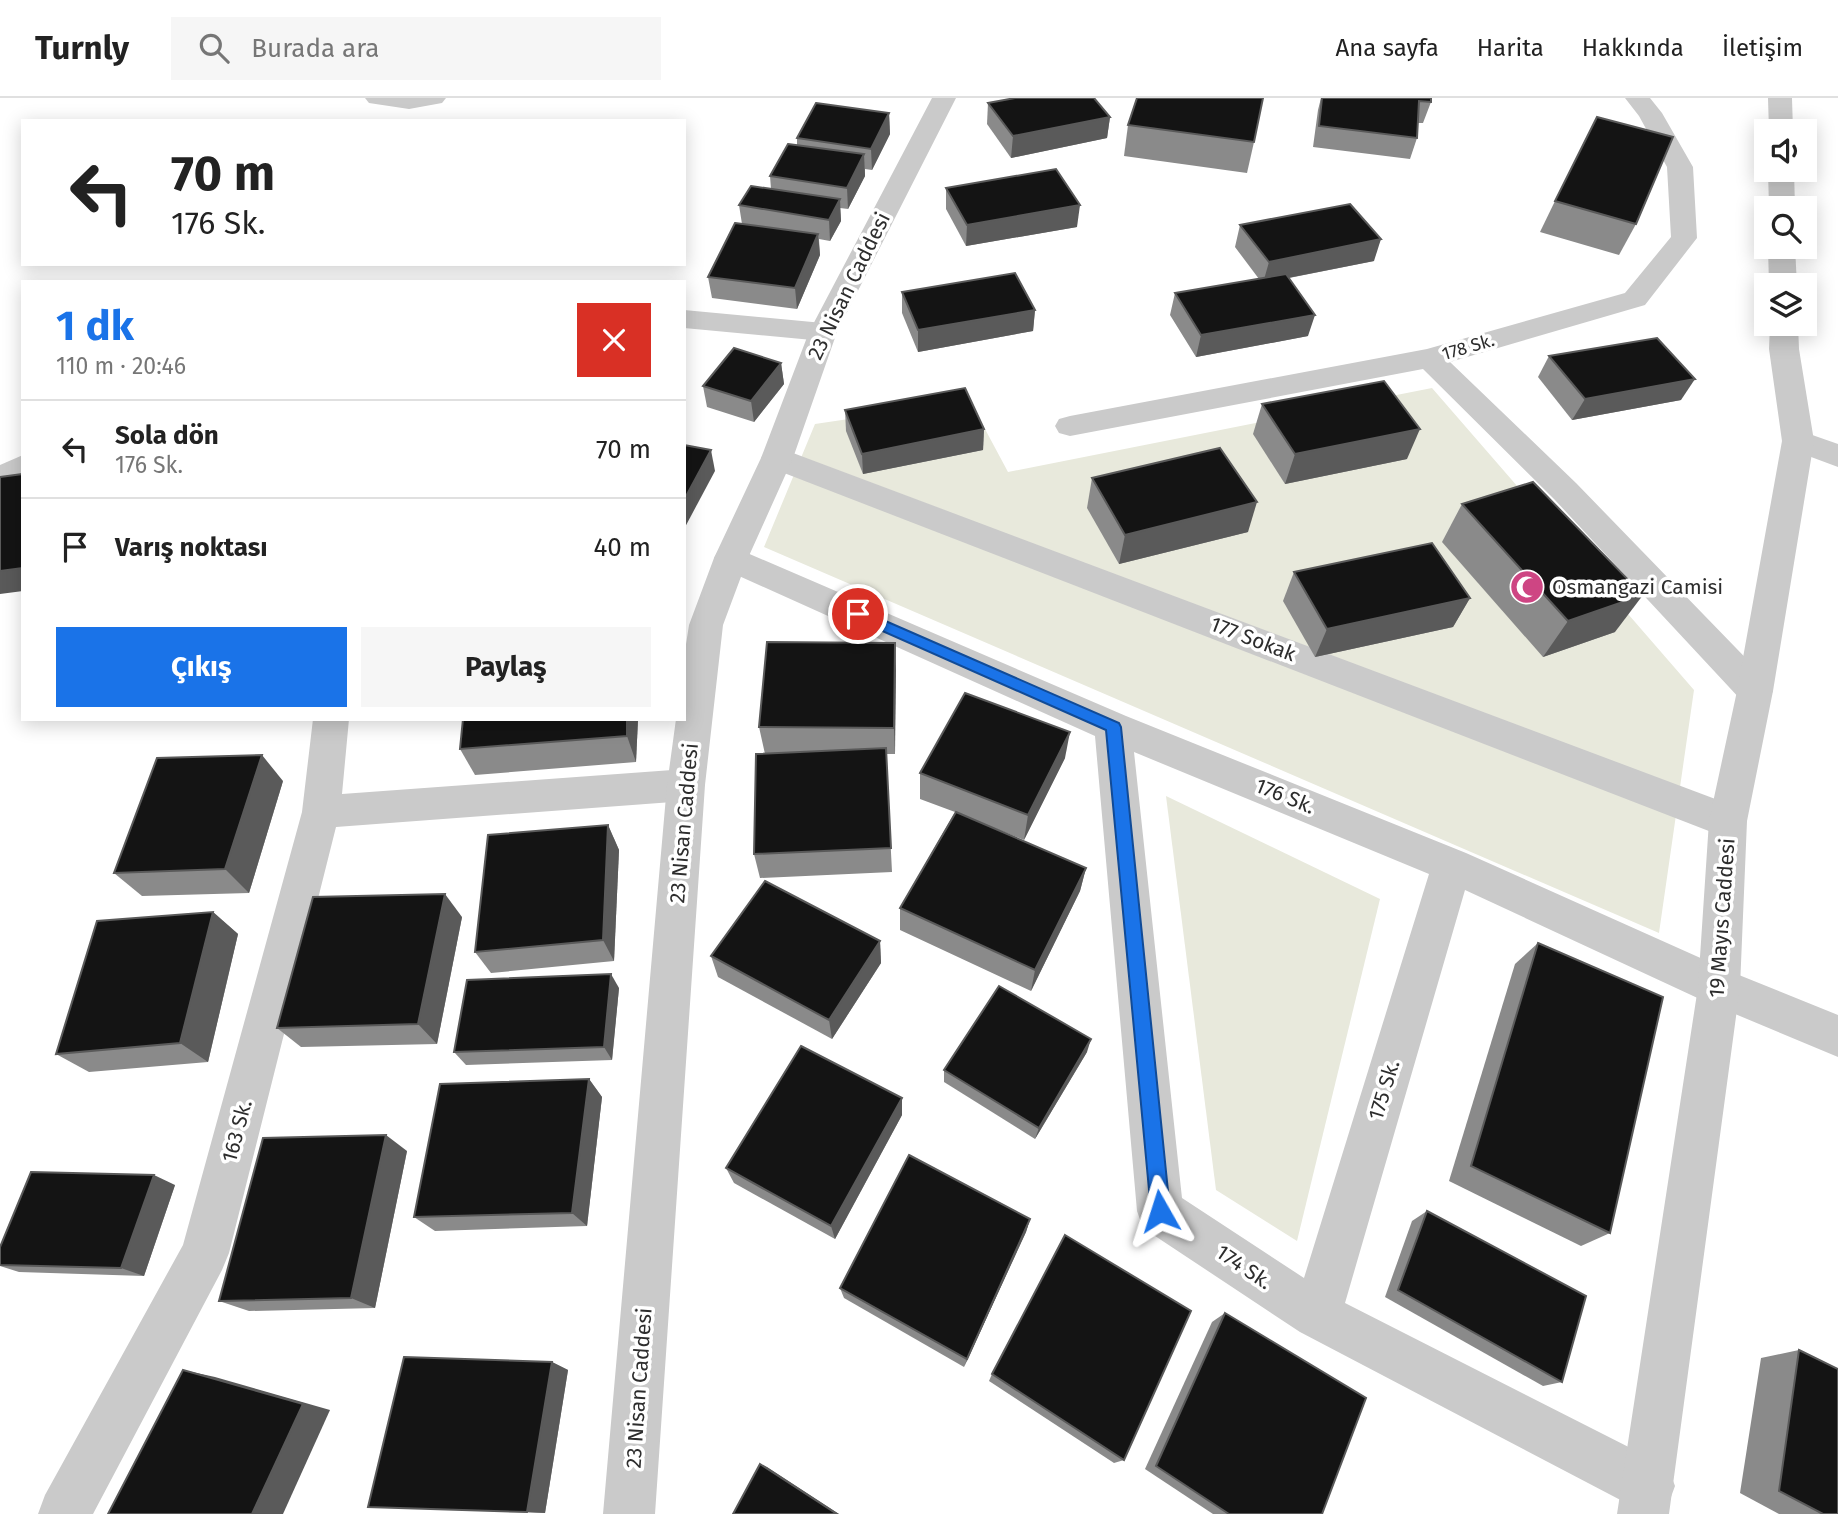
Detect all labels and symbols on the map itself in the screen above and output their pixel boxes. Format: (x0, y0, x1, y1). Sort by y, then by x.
street label: 23 Nisan Caddesi (802, 208, 896, 364)
street label: 178 Sk. (1439, 329, 1497, 365)
mosque icon: Osmangazi Camisi (1508, 568, 1546, 606)
place label: Osmangazi Camisi (1552, 574, 1723, 600)
pin (828, 584, 888, 644)
street label: 177 Sokak (1206, 611, 1300, 667)
street label: 23 Nisan Caddesi (664, 742, 704, 904)
street label: 176 Sk. (1251, 772, 1319, 820)
street label: 19 Mayıs Caddesi (1703, 837, 1741, 999)
street label: 175 Sk. (1363, 1057, 1405, 1123)
street label: 163 Sk. (216, 1097, 258, 1165)
position arrow (1123, 1174, 1197, 1248)
street label: 174 Sk. (1211, 1239, 1277, 1295)
street label: 23 Nisan Caddesi (620, 1307, 658, 1469)

